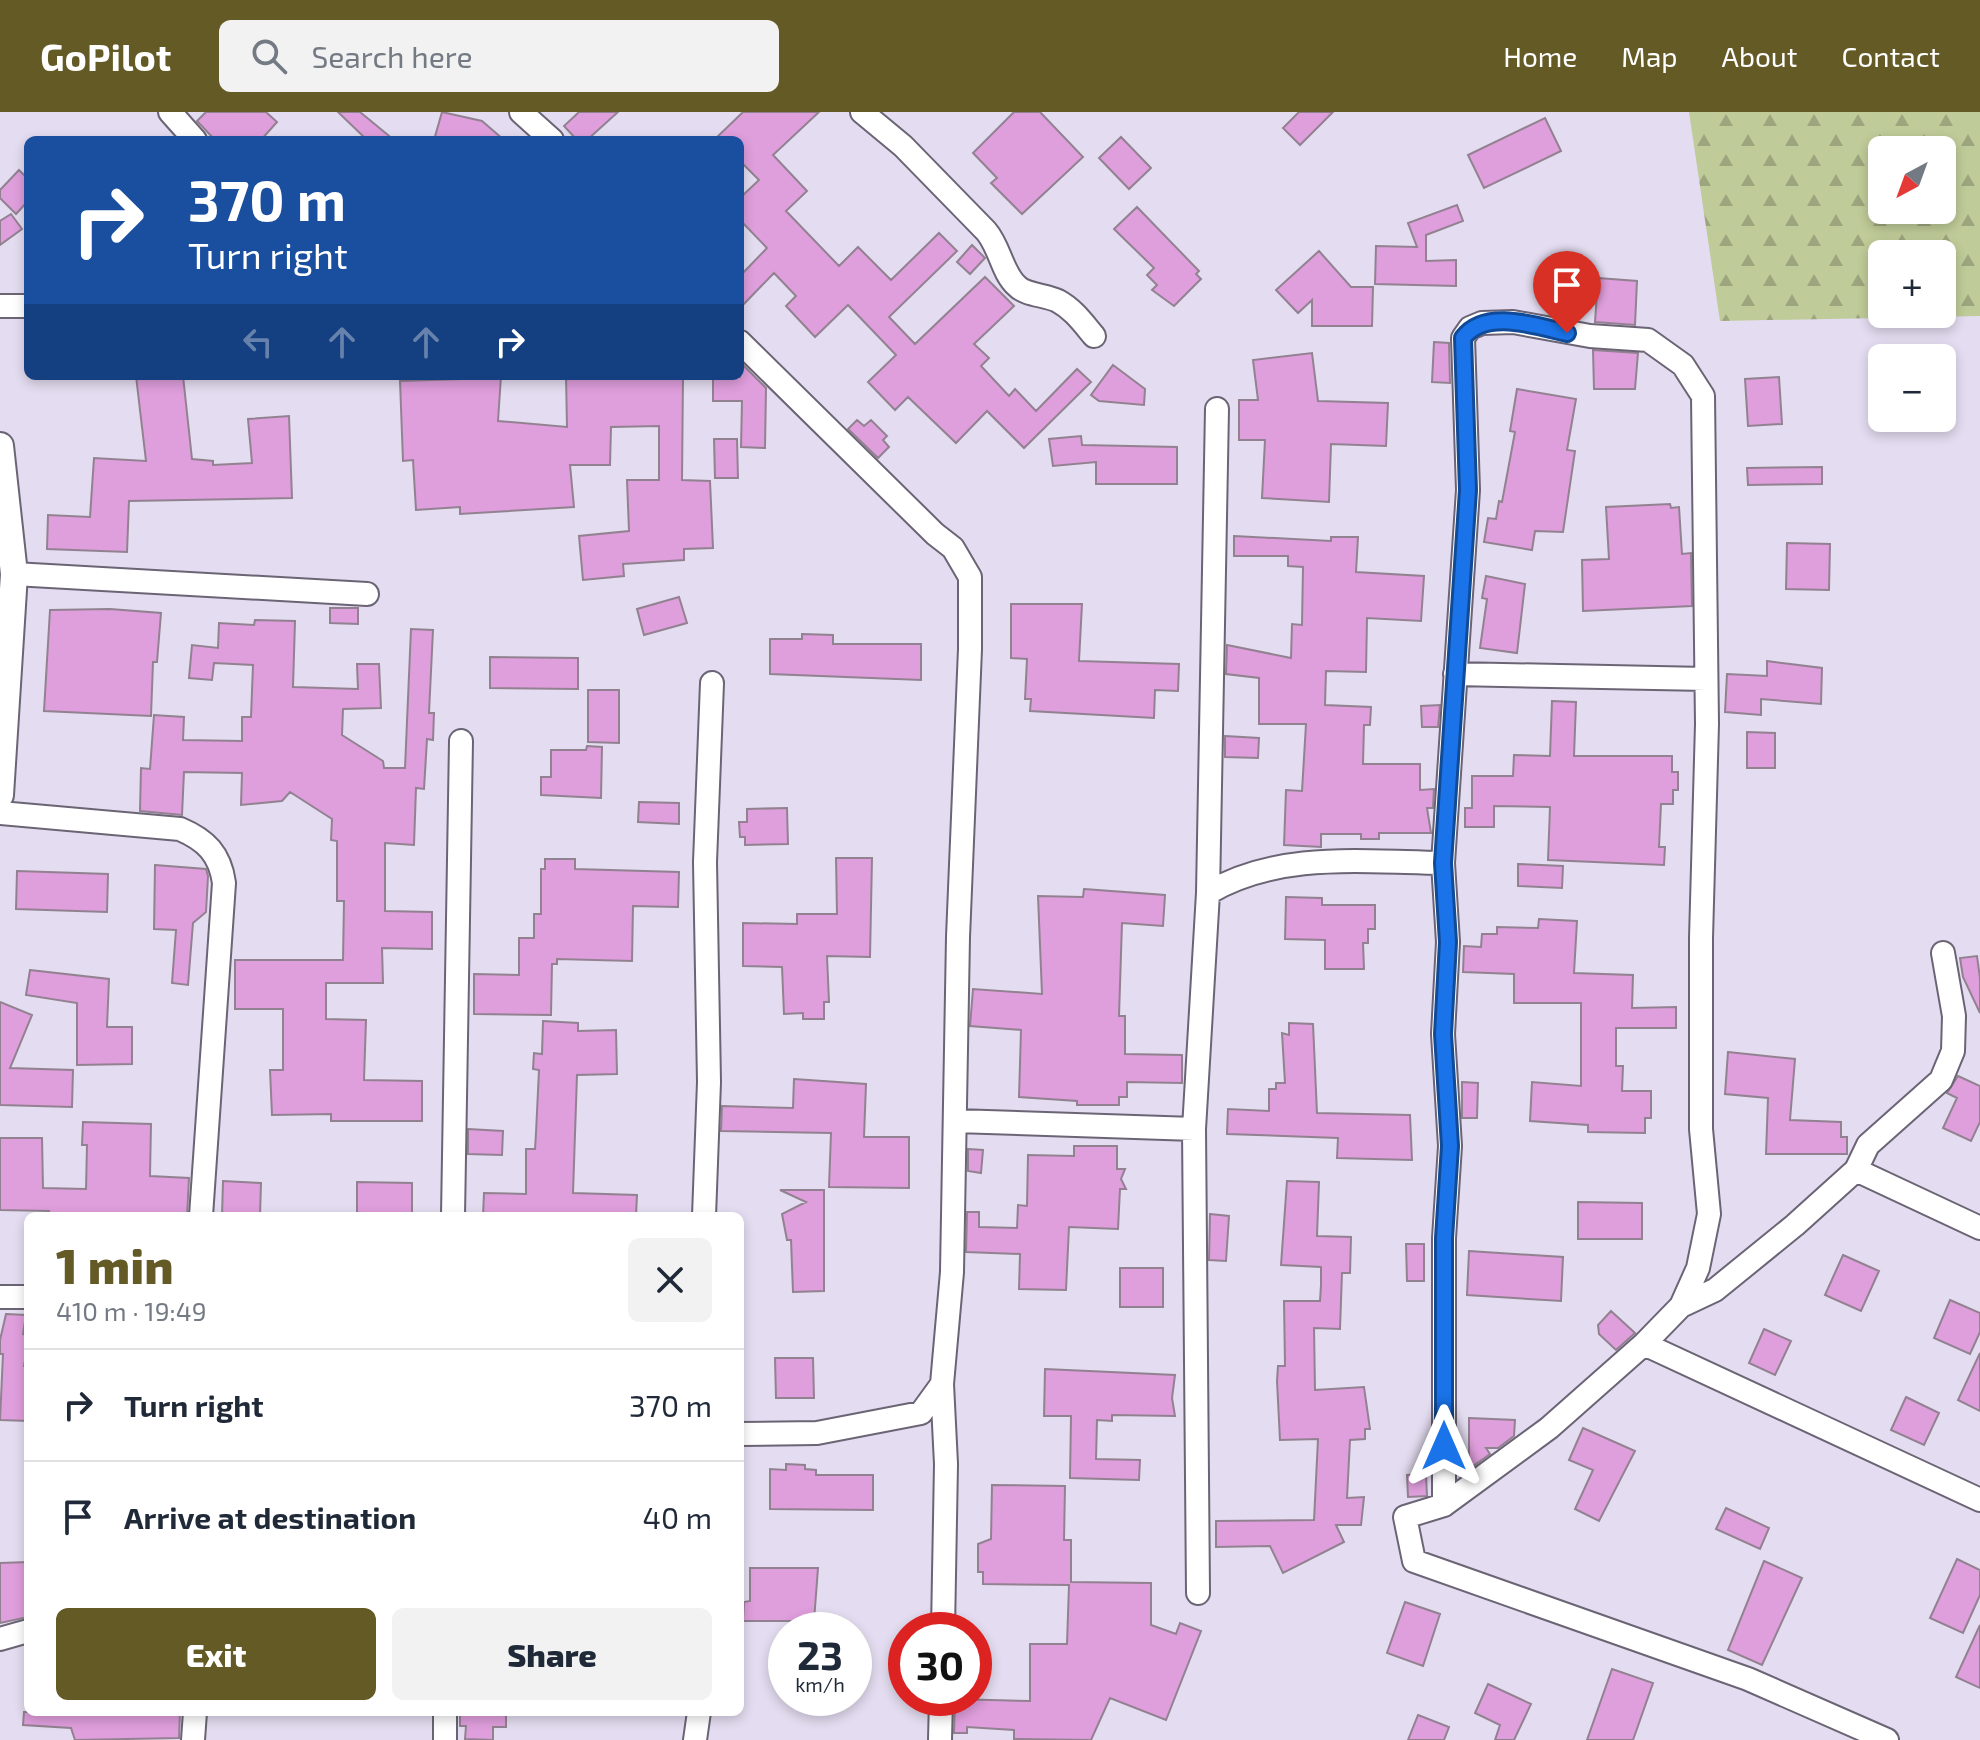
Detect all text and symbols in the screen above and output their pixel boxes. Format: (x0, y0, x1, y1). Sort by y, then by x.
search box (219, 20, 779, 92)
text: GoPilot (40, 33, 171, 79)
icon: search (247, 34, 291, 78)
text: Search here (311, 38, 473, 74)
text: Home (1503, 39, 1577, 73)
text: Map (1621, 39, 1678, 73)
text: About (1722, 39, 1797, 73)
text: Contact (1841, 39, 1940, 73)
north arrow (1868, 136, 1956, 224)
map controls (1868, 136, 1956, 432)
text: 370 m (188, 165, 346, 232)
icon: right (56, 168, 160, 272)
text: Turn right (188, 233, 348, 276)
button: + (1868, 240, 1956, 328)
pin (1533, 251, 1601, 333)
icon: arrive (1545, 263, 1589, 307)
icon: left (236, 320, 280, 364)
icon: ahead (320, 320, 364, 364)
icon: ahead (404, 320, 448, 364)
icon: right (488, 320, 532, 364)
button: − (1868, 344, 1956, 432)
text: 1 min (56, 1236, 174, 1294)
button: close (628, 1238, 712, 1322)
text: 410 m · 19:49 (56, 1295, 207, 1326)
icon: right (56, 1383, 100, 1427)
text: Turn right (124, 1387, 264, 1423)
text: 370 m (629, 1387, 712, 1423)
position arrow (1402, 1404, 1486, 1488)
icon: arrive (56, 1495, 100, 1539)
text: Arrive at destination (124, 1499, 416, 1535)
text: 40 m (642, 1499, 712, 1535)
button: Exit (56, 1608, 376, 1700)
button: Share (392, 1608, 712, 1700)
speed limit sign: 30 (888, 1612, 992, 1716)
text: 23 (797, 1630, 843, 1678)
text: km/h (795, 1672, 845, 1696)

